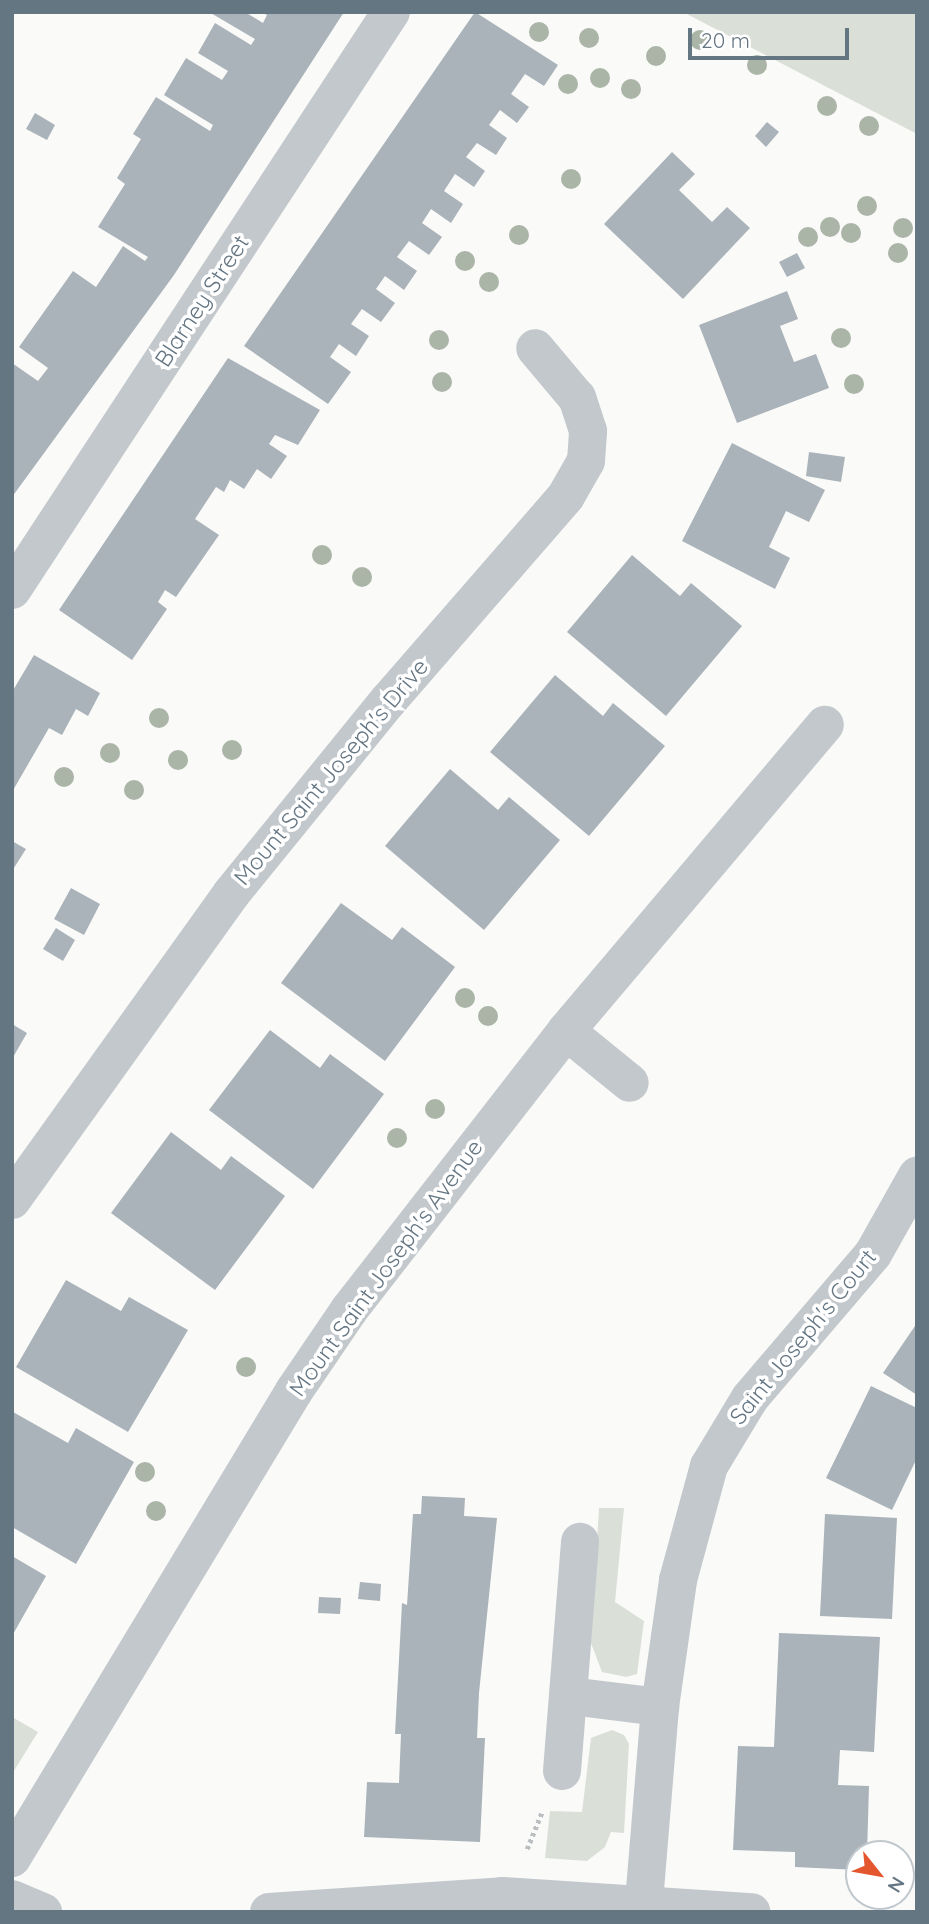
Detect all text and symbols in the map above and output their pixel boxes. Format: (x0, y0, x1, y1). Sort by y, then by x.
scale bar (691, 14, 852, 58)
text: 20 m (701, 27, 750, 53)
street label: Blarney Street (149, 230, 255, 372)
street label: Mount Saint Joseph's Drive (228, 653, 434, 891)
street label: Mount Saint Joseph's Avenue (284, 1134, 488, 1402)
street label: Saint Joseph's Court (724, 1244, 882, 1430)
north arrow (845, 1840, 915, 1910)
text: N (882, 1873, 910, 1897)

